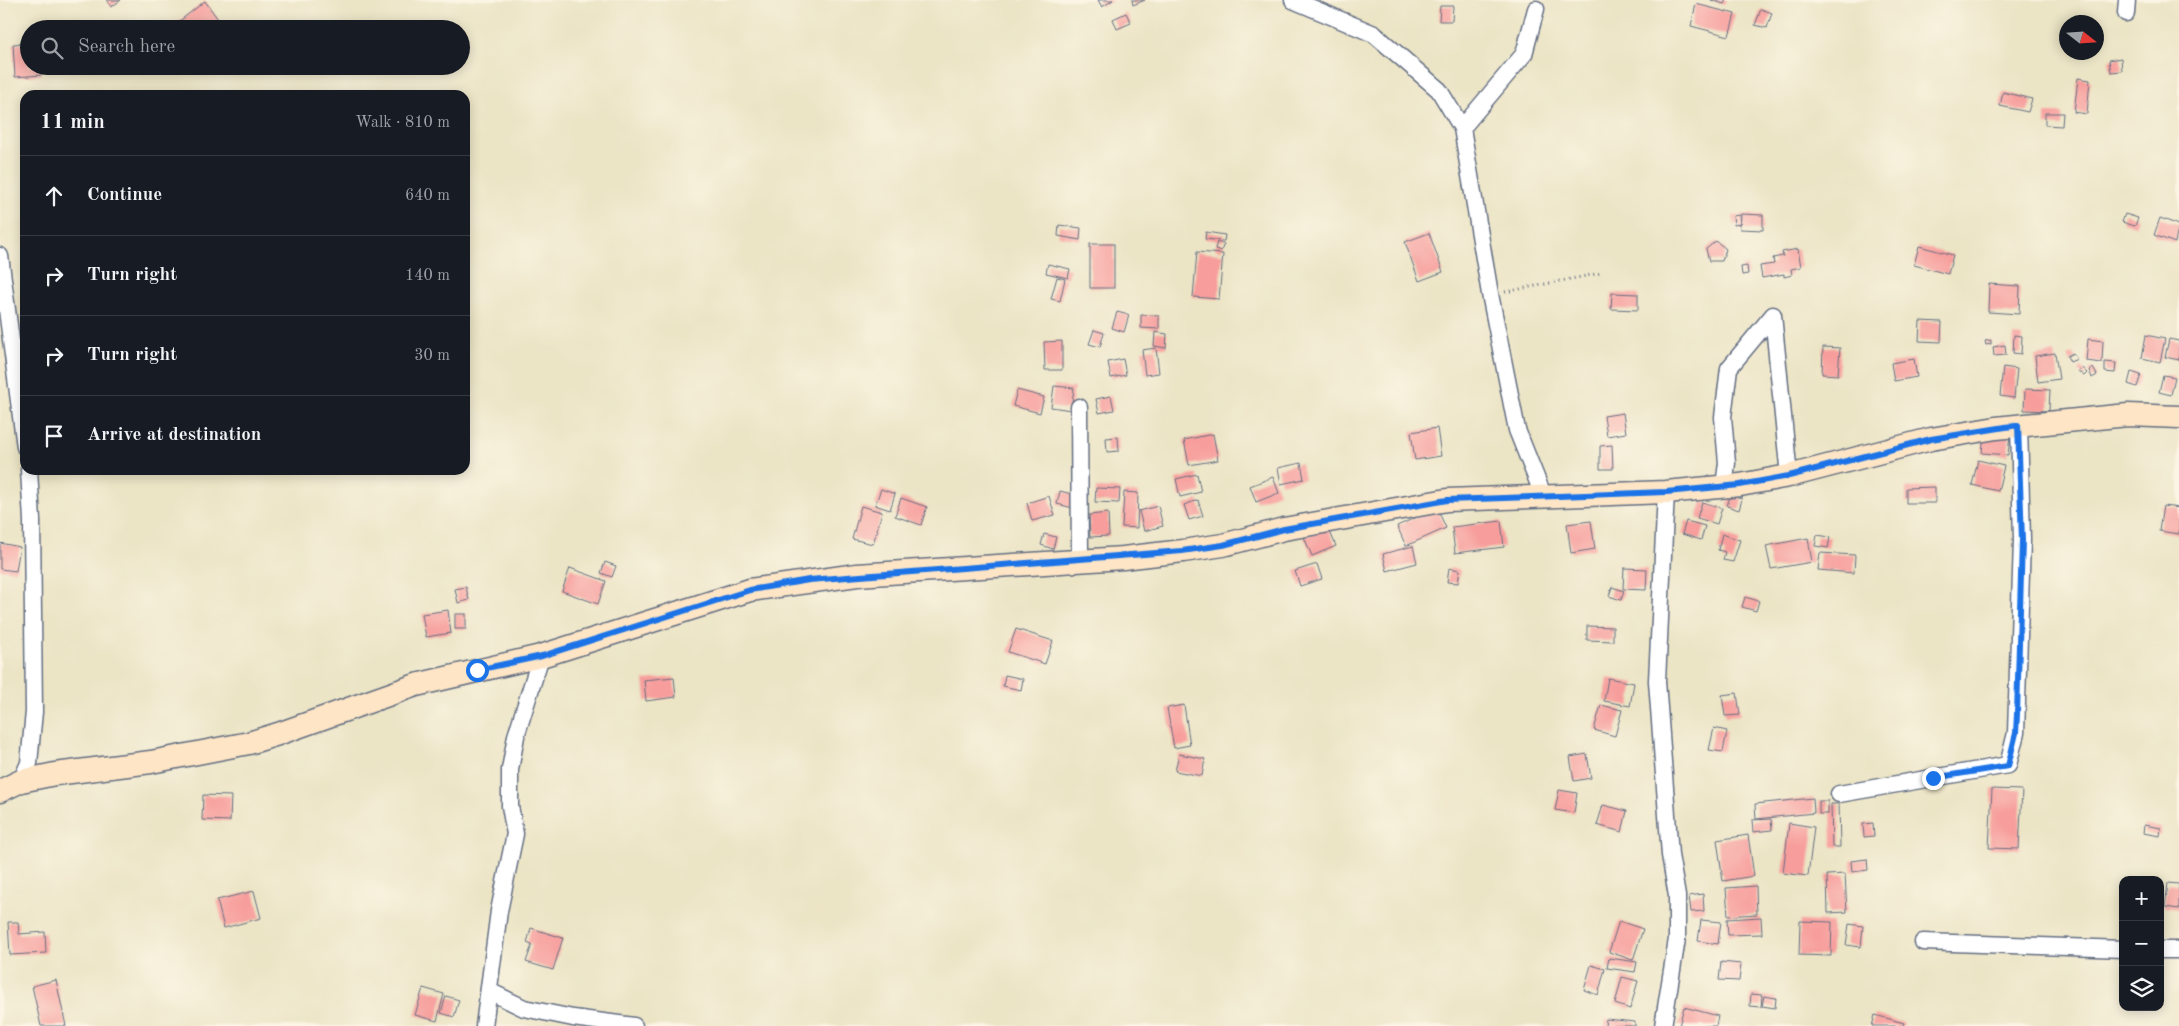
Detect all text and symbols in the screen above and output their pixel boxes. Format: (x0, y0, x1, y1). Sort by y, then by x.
north arrow (2059, 15, 2104, 60)
search box (20, 20, 470, 75)
icon: search (38, 34, 66, 62)
text: Search here (78, 38, 175, 57)
text: 11 min (40, 112, 105, 133)
text: Walk · 810 m (355, 115, 450, 131)
icon: ahead (40, 182, 68, 210)
text: Continue (87, 186, 162, 205)
text: 640 m (405, 188, 450, 204)
icon: right (40, 262, 68, 290)
text: Turn right (87, 266, 177, 285)
text: 140 m (405, 268, 450, 284)
icon: right (40, 342, 68, 370)
text: Turn right (87, 346, 177, 365)
text: 30 m (414, 348, 450, 364)
icon: arrive (40, 422, 68, 450)
text: Arrive at destination (87, 426, 261, 445)
route start (466, 659, 489, 682)
route end (1922, 767, 1945, 790)
map controls (2119, 876, 2164, 1011)
button: + (2119, 876, 2164, 921)
button: − (2119, 921, 2164, 966)
button: layers (2119, 966, 2164, 1011)

